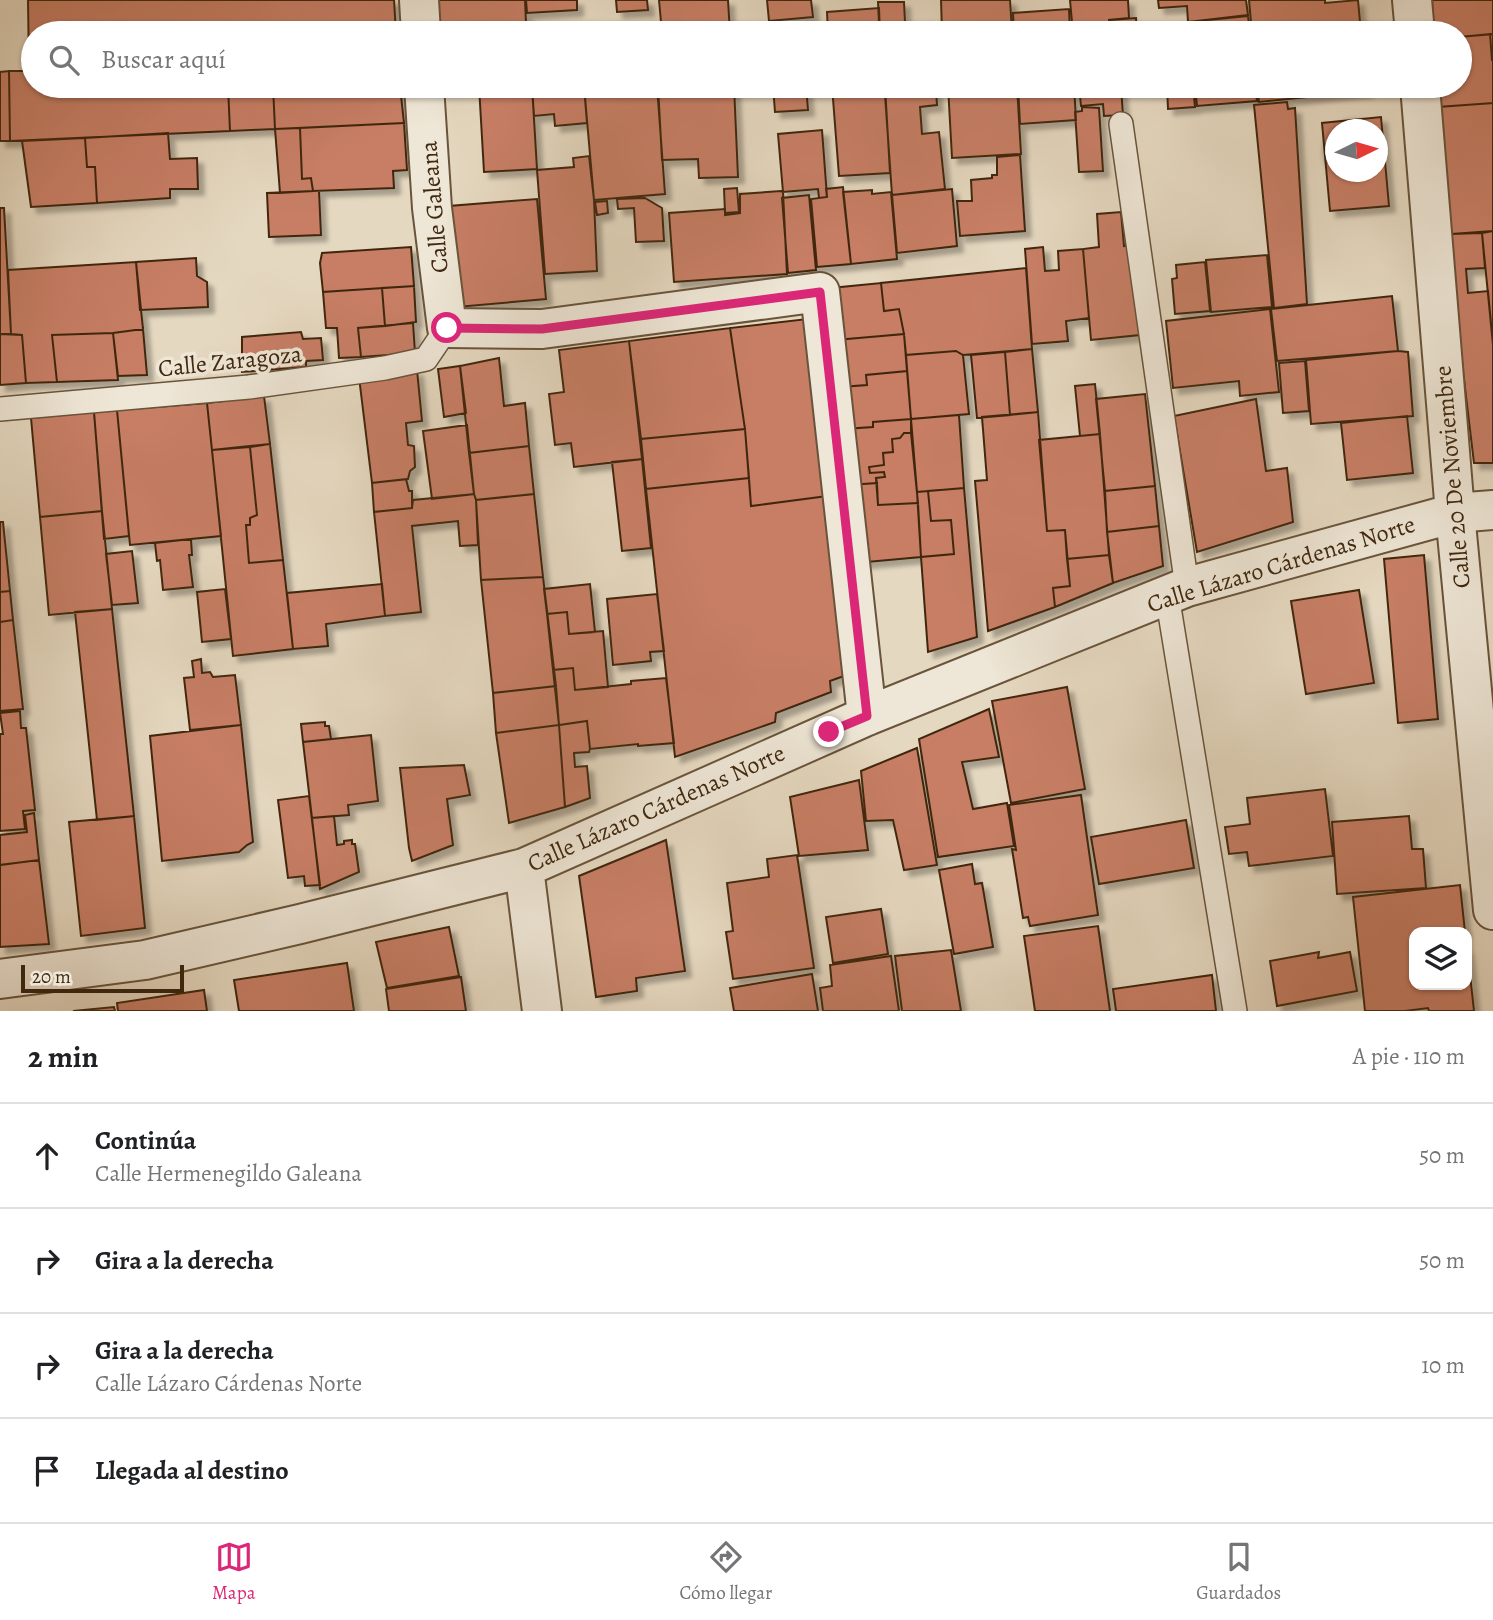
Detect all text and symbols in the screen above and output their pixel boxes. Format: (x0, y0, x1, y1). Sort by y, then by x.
search box (21, 21, 1472, 98)
icon: search (45, 41, 83, 79)
text: Buscar aquí (101, 42, 226, 77)
north arrow (1325, 119, 1388, 182)
street label: Calle Galeana (412, 139, 456, 274)
route start (431, 312, 462, 343)
street label: Calle Zaragoza (156, 337, 304, 384)
street label: Calle 20 De Noviembre (1426, 364, 1478, 590)
street label: Calle Lázaro Cárdenas Norte (1143, 508, 1419, 620)
route end (813, 716, 844, 747)
street label: Calle Lázaro Cárdenas Norte (522, 737, 790, 879)
map controls (1409, 927, 1472, 990)
button: layers (1409, 927, 1472, 990)
scale bar (21, 962, 184, 994)
text: 20 m (32, 964, 71, 990)
text: 2 min (28, 1037, 98, 1077)
text: A pie · 110 m (1353, 1041, 1465, 1072)
text: Continúa (95, 1123, 196, 1158)
icon: ahead (28, 1137, 66, 1175)
text: 50 m (1419, 1140, 1465, 1171)
text: Calle Hermenegildo Galeana (95, 1158, 362, 1189)
icon: right (28, 1242, 66, 1280)
text: Gira a la derecha (95, 1243, 274, 1278)
text: 50 m (1419, 1245, 1465, 1276)
text: Gira a la derecha (95, 1333, 274, 1368)
icon: right (28, 1347, 66, 1385)
text: 10 m (1421, 1350, 1465, 1381)
text: Calle Lázaro Cárdenas Norte (95, 1368, 362, 1399)
icon: arrive (28, 1452, 66, 1490)
text: Llegada al destino (95, 1453, 289, 1488)
tab: Mapa (212, 1538, 256, 1606)
tab: Cómo llegar (679, 1538, 772, 1606)
tab: Guardados (1196, 1538, 1281, 1606)

